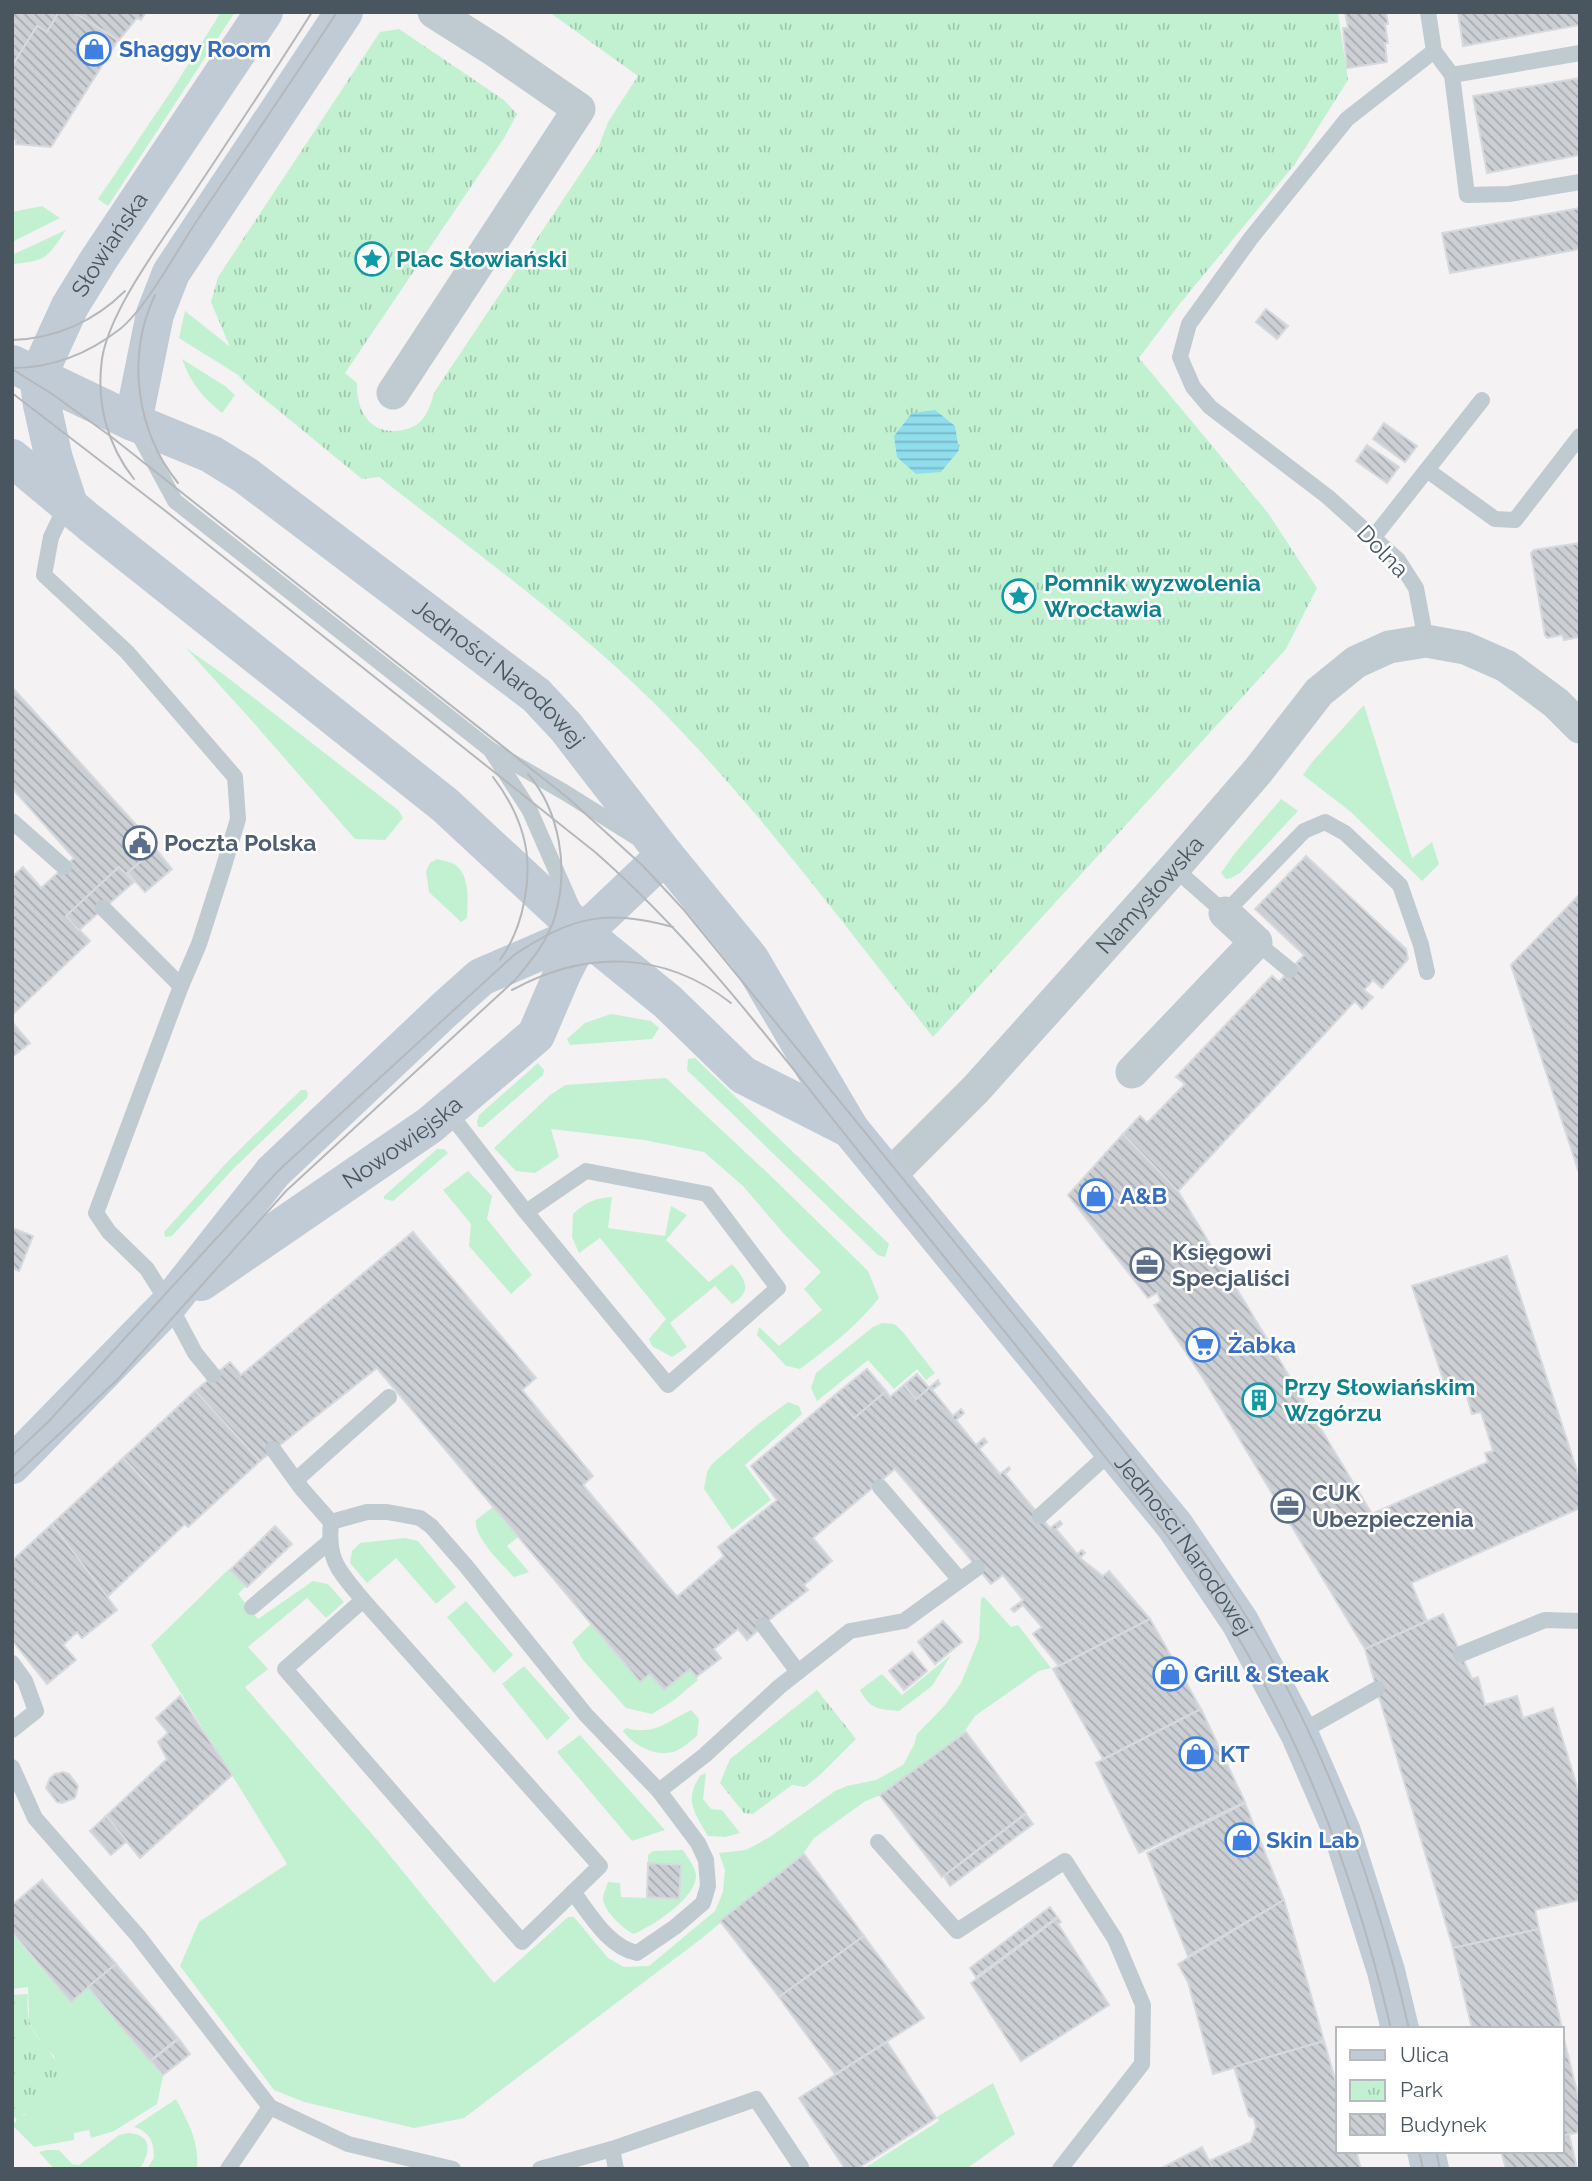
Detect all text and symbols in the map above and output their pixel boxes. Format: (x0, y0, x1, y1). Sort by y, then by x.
shop icon: Shaggy Room (75, 30, 113, 68)
place label: Shaggy Room (119, 35, 271, 62)
street label: Słowiańska (65, 187, 153, 301)
place icon: Plac Słowiański (353, 240, 391, 278)
place label: Plac Słowiański (396, 245, 567, 272)
street label: Dolna (1352, 519, 1415, 582)
place label: Pomnik wyzwolenia Wrocławia (1044, 569, 1261, 622)
place icon: Pomnik wyzwolenia Wrocławia (1000, 577, 1038, 615)
street label: Jedności Narodowej (408, 593, 591, 753)
public building icon: Poczta Polska (121, 824, 159, 862)
place label: Poczta Polska (164, 829, 316, 856)
street label: Namysłowska (1090, 830, 1209, 959)
street label: Nowowiejska (337, 1090, 467, 1194)
shop icon: A&B (1077, 1177, 1115, 1215)
place label: A&B (1120, 1182, 1167, 1209)
place label: Księgowi Specjaliści (1172, 1238, 1290, 1291)
office icon: Księgowi Specjaliści (1128, 1246, 1166, 1284)
supermarket icon: Żabka (1184, 1326, 1222, 1364)
place label: Żabka (1228, 1331, 1296, 1358)
place label: Przy Słowiańskim Wzgórzu (1284, 1373, 1475, 1426)
building icon: Przy Słowiańskim Wzgórzu (1240, 1381, 1278, 1419)
street label: Jedności Narodowej (1109, 1449, 1258, 1639)
place label: CUK Ubezpieczenia (1312, 1479, 1474, 1532)
office icon: CUK Ubezpieczenia (1269, 1487, 1307, 1525)
shop icon: Grill & Steak (1151, 1655, 1189, 1693)
place label: Grill & Steak (1194, 1660, 1329, 1687)
shop icon: KT (1177, 1735, 1215, 1773)
place label: KT (1220, 1740, 1250, 1767)
shop icon: Skin Lab (1223, 1821, 1261, 1859)
place label: Skin Lab (1266, 1826, 1359, 1853)
legend (1336, 2027, 1564, 2153)
text: Ulica (1400, 2042, 1449, 2067)
text: Park (1400, 2077, 1443, 2102)
text: Budynek (1400, 2112, 1487, 2137)

